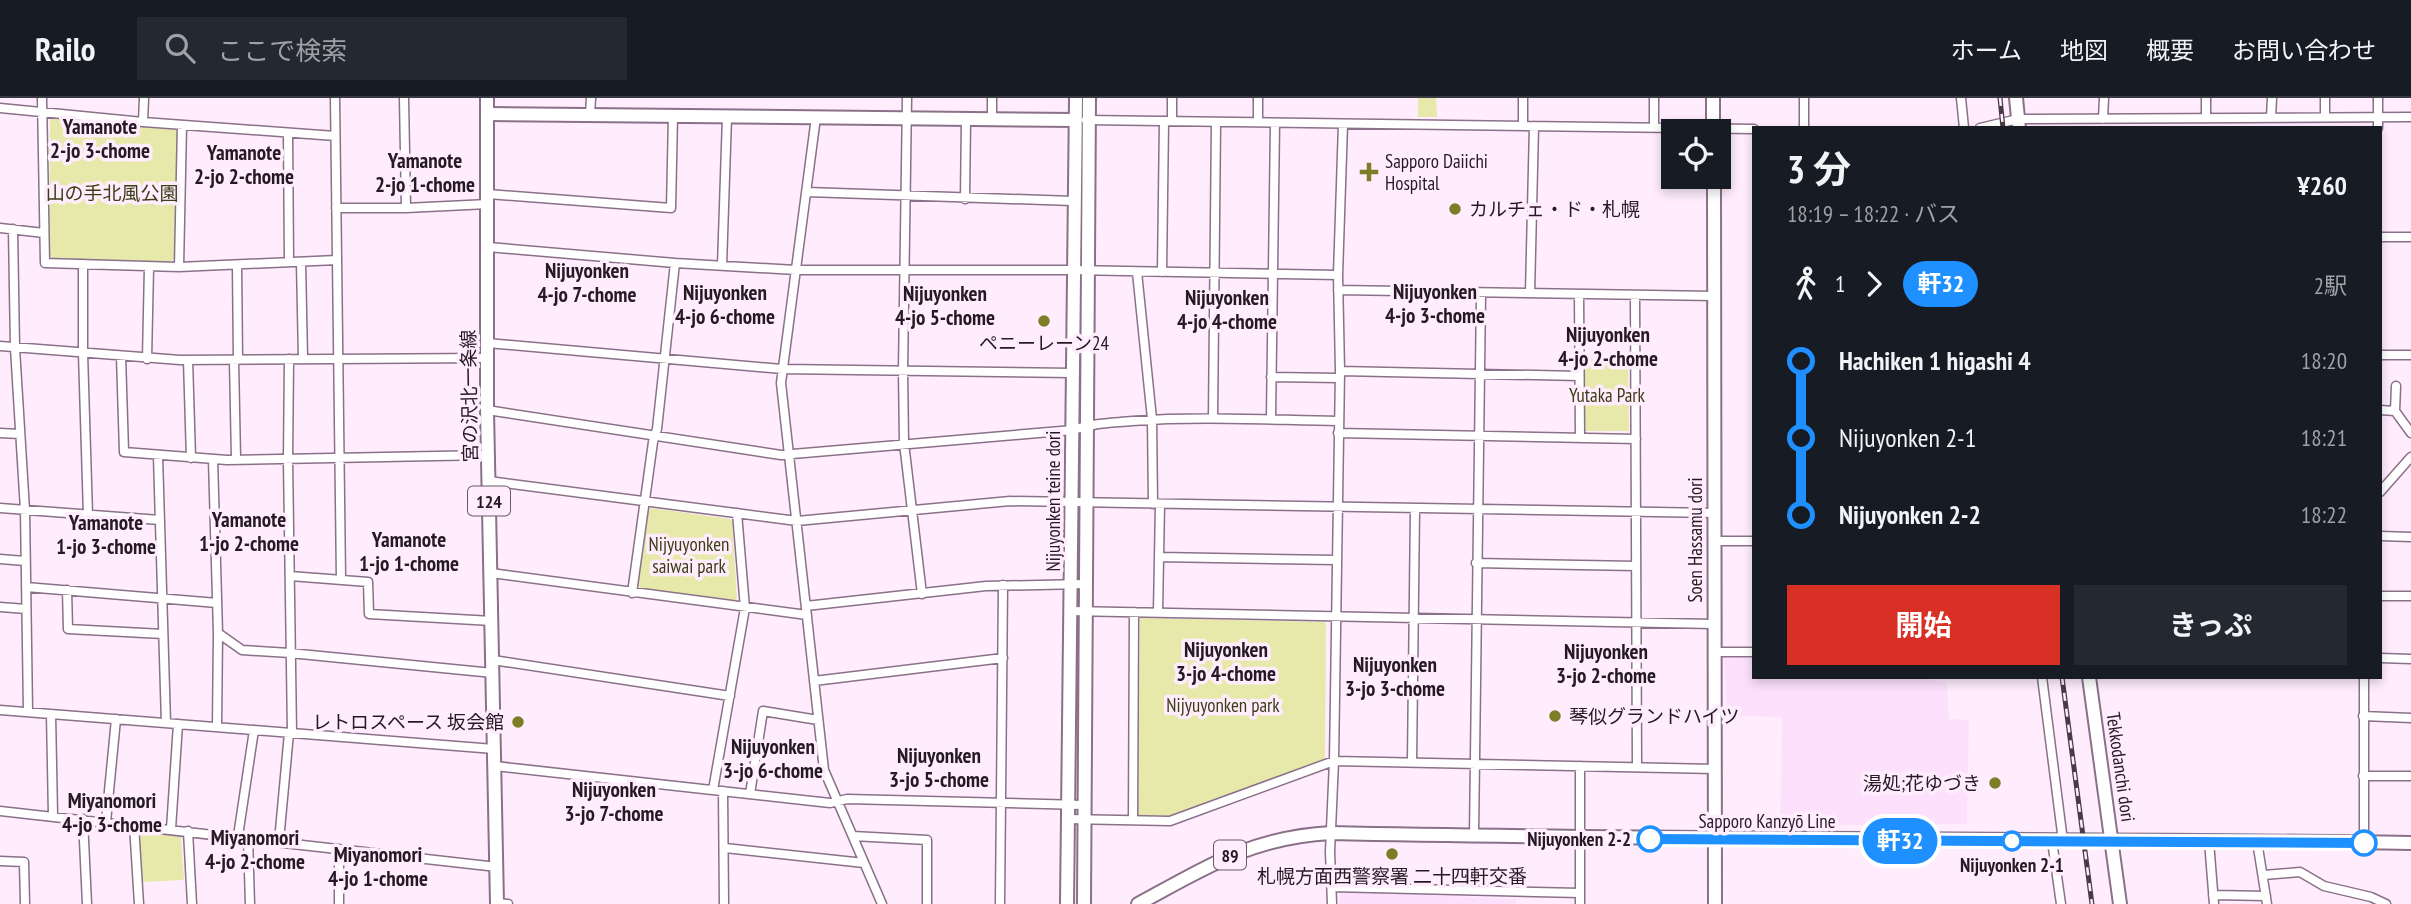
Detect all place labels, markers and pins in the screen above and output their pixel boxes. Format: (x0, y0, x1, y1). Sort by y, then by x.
place label: Sapporo Daiichi Hospital (1385, 149, 1488, 195)
marker: Sapporo Daiichi Hospital (1359, 162, 1379, 182)
place label: カルチェ・ド・札幌 (1469, 197, 1640, 221)
marker: カルチェ・ド・札幌 (1447, 201, 1463, 217)
marker: ペニーレーン24 (1036, 313, 1052, 329)
place label: ペニーレーン24 (979, 331, 1110, 355)
place label: 琴似グランドハイツ (1569, 704, 1740, 728)
marker: 琴似グランドハイツ (1547, 708, 1563, 724)
place label: レトロスペース 坂会館 (312, 710, 504, 734)
marker: レトロスペース 坂会館 (510, 714, 526, 730)
place label: 湯処;花ゆづき (1863, 771, 1981, 795)
marker: 湯処;花ゆづき (1987, 775, 2003, 791)
marker: Nijuyonken 2-2 (1637, 826, 1663, 852)
place label: Nijuyonken 2-2 (1527, 827, 1631, 851)
unlabelled marker (2351, 830, 2377, 856)
marker: Nijuyonken 2-1 (2002, 831, 2022, 851)
marker: 札幌方面西警察署 二十四軒交番 (1384, 846, 1400, 862)
place label: Nijuyonken 2-1 (1960, 853, 2064, 877)
place label: 札幌方面西警察署 二十四軒交番 (1257, 864, 1527, 888)

